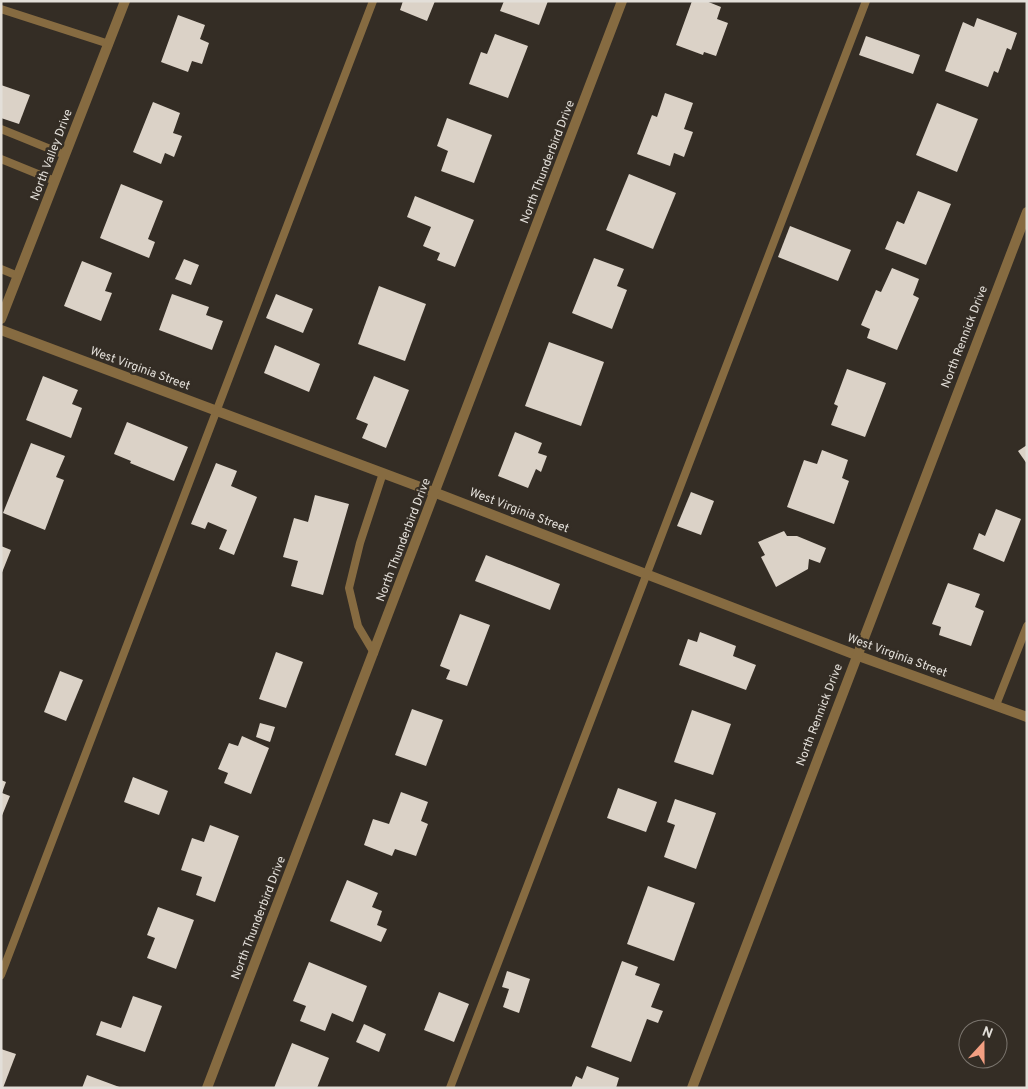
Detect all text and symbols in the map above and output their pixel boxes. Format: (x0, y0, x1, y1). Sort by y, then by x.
street label: North Thunderbird Drive (517, 98, 579, 226)
street label: North Valley Drive (27, 107, 77, 203)
street label: North Rennick Drive (938, 284, 992, 390)
street label: West Virginia Street (88, 343, 192, 395)
street label: North Thunderbird Drive (373, 476, 435, 604)
street label: West Virginia Street (467, 485, 571, 537)
street label: West Virginia Street (845, 630, 949, 682)
street label: North Rennick Drive (793, 662, 847, 768)
street label: North Thunderbird Drive (228, 854, 290, 982)
north arrow (958, 1019, 1008, 1069)
text: N (979, 1024, 995, 1043)

